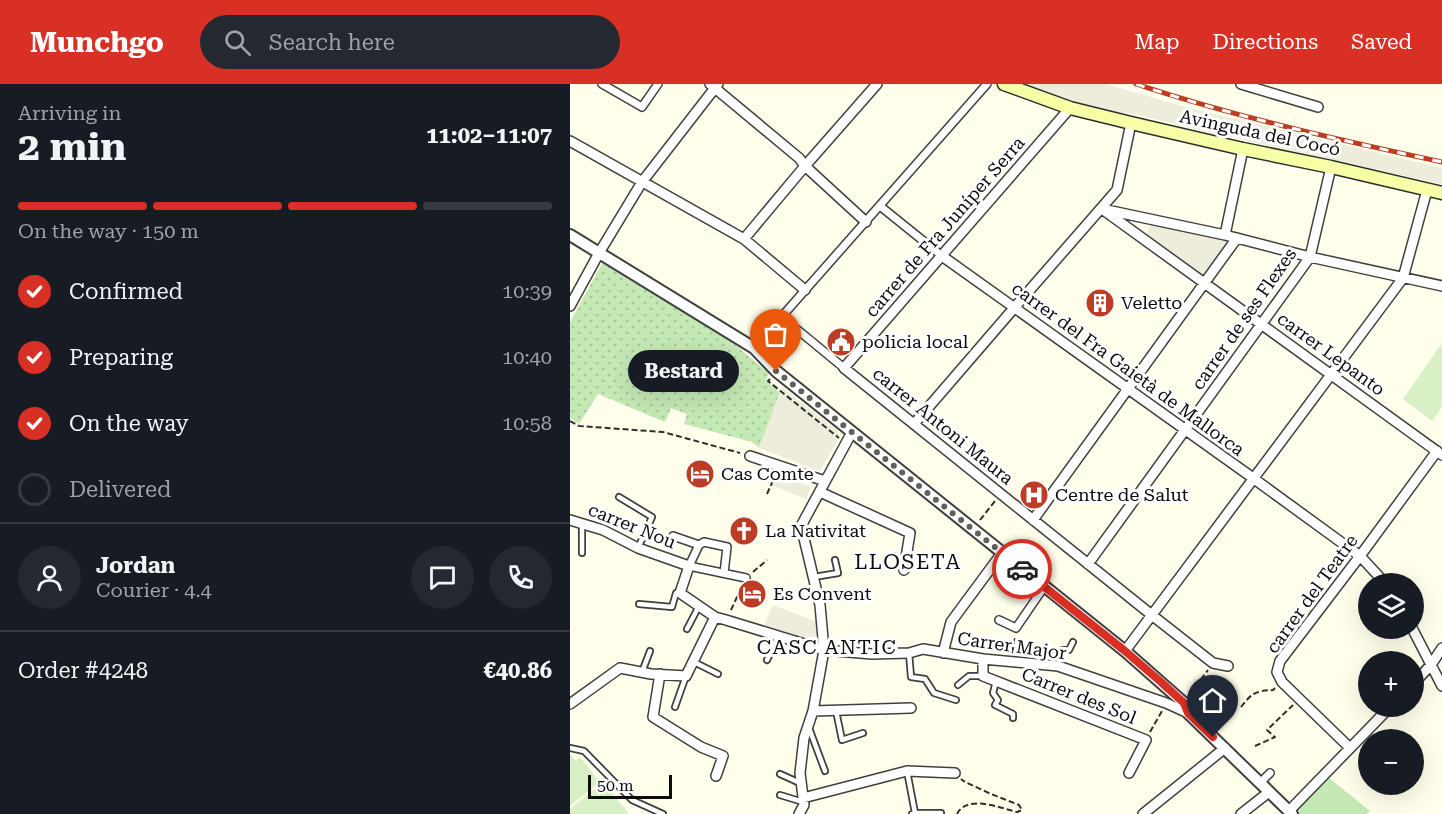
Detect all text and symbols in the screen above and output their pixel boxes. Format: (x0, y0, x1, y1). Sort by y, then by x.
search box (200, 15, 620, 69)
text: Munchgo (30, 26, 164, 59)
icon: search (221, 26, 254, 59)
text: Search here (269, 30, 395, 55)
text: Map (1135, 30, 1179, 54)
text: Directions (1212, 30, 1318, 54)
text: Saved (1351, 30, 1412, 54)
text: Arriving in (18, 101, 121, 125)
street label: Avinguda del Cocó (1178, 105, 1342, 160)
text: 11:02–11:07 (426, 123, 552, 148)
text: 2 min (18, 124, 126, 170)
street label: carrer de Fra Juníper Serra (861, 132, 1029, 321)
text: On the way · 150 m (18, 219, 199, 243)
street label: carrer de ses Flexes (1187, 244, 1300, 394)
icon: check (18, 275, 51, 308)
street label: carrer del Fra Gaietà de Mallorca (1008, 277, 1249, 460)
text: Confirmed (69, 279, 183, 304)
text: 10:39 (502, 279, 552, 303)
building icon: Veletto (1084, 287, 1116, 319)
place label: Veletto (1121, 292, 1182, 313)
street label: carrer Lepanto (1273, 308, 1389, 400)
pin (750, 309, 801, 371)
icon: bag (759, 318, 792, 351)
public building icon: policia local (825, 326, 857, 358)
place label: policia local (862, 331, 969, 352)
icon: check (18, 341, 51, 374)
text: Preparing (69, 345, 173, 370)
text: 10:40 (502, 345, 552, 369)
callout: Bestard (629, 350, 740, 392)
text: Bestard (644, 359, 723, 383)
street label: carrer Antoni Maura (869, 362, 1018, 489)
icon: check (18, 407, 51, 440)
text: On the way (69, 411, 189, 436)
text: 10:58 (502, 411, 552, 435)
hotel icon: Cas Comte (684, 458, 716, 490)
place label: Cas Comte (721, 463, 814, 484)
text: Delivered (69, 477, 171, 502)
hospital icon: Centre de Salut (1018, 479, 1050, 511)
place label: Centre de Salut (1055, 484, 1189, 505)
street label: carrer Nou (585, 498, 679, 553)
church icon: La Nativitat (728, 515, 760, 547)
place label: La Nativitat (765, 520, 866, 541)
street label: carrer del Teatre (1261, 530, 1362, 657)
courier (992, 539, 1052, 599)
button: person (18, 546, 81, 609)
button: chat (411, 546, 474, 609)
button: phone (489, 546, 552, 609)
district label: LLOSETA (854, 550, 962, 574)
text: Jordan (96, 553, 175, 578)
icon: car (1006, 553, 1039, 586)
map controls (1358, 573, 1424, 795)
button: layers (1358, 573, 1424, 639)
text: Courier · 4.4 (96, 578, 212, 602)
hotel icon: Es Convent (736, 578, 768, 610)
place label: Es Convent (773, 583, 872, 604)
street label: Carrer Major (956, 627, 1068, 664)
district label: CASC ANTIC (757, 635, 897, 659)
button: + (1358, 651, 1424, 717)
text: Order #4248 (18, 658, 148, 683)
text: €40.86 (483, 658, 552, 683)
street label: Carrer des Sol (1019, 663, 1140, 728)
pin (1187, 675, 1238, 737)
icon: home (1196, 684, 1229, 717)
button: − (1358, 729, 1424, 795)
scale bar (588, 772, 672, 800)
text: 50 m (597, 776, 634, 795)

